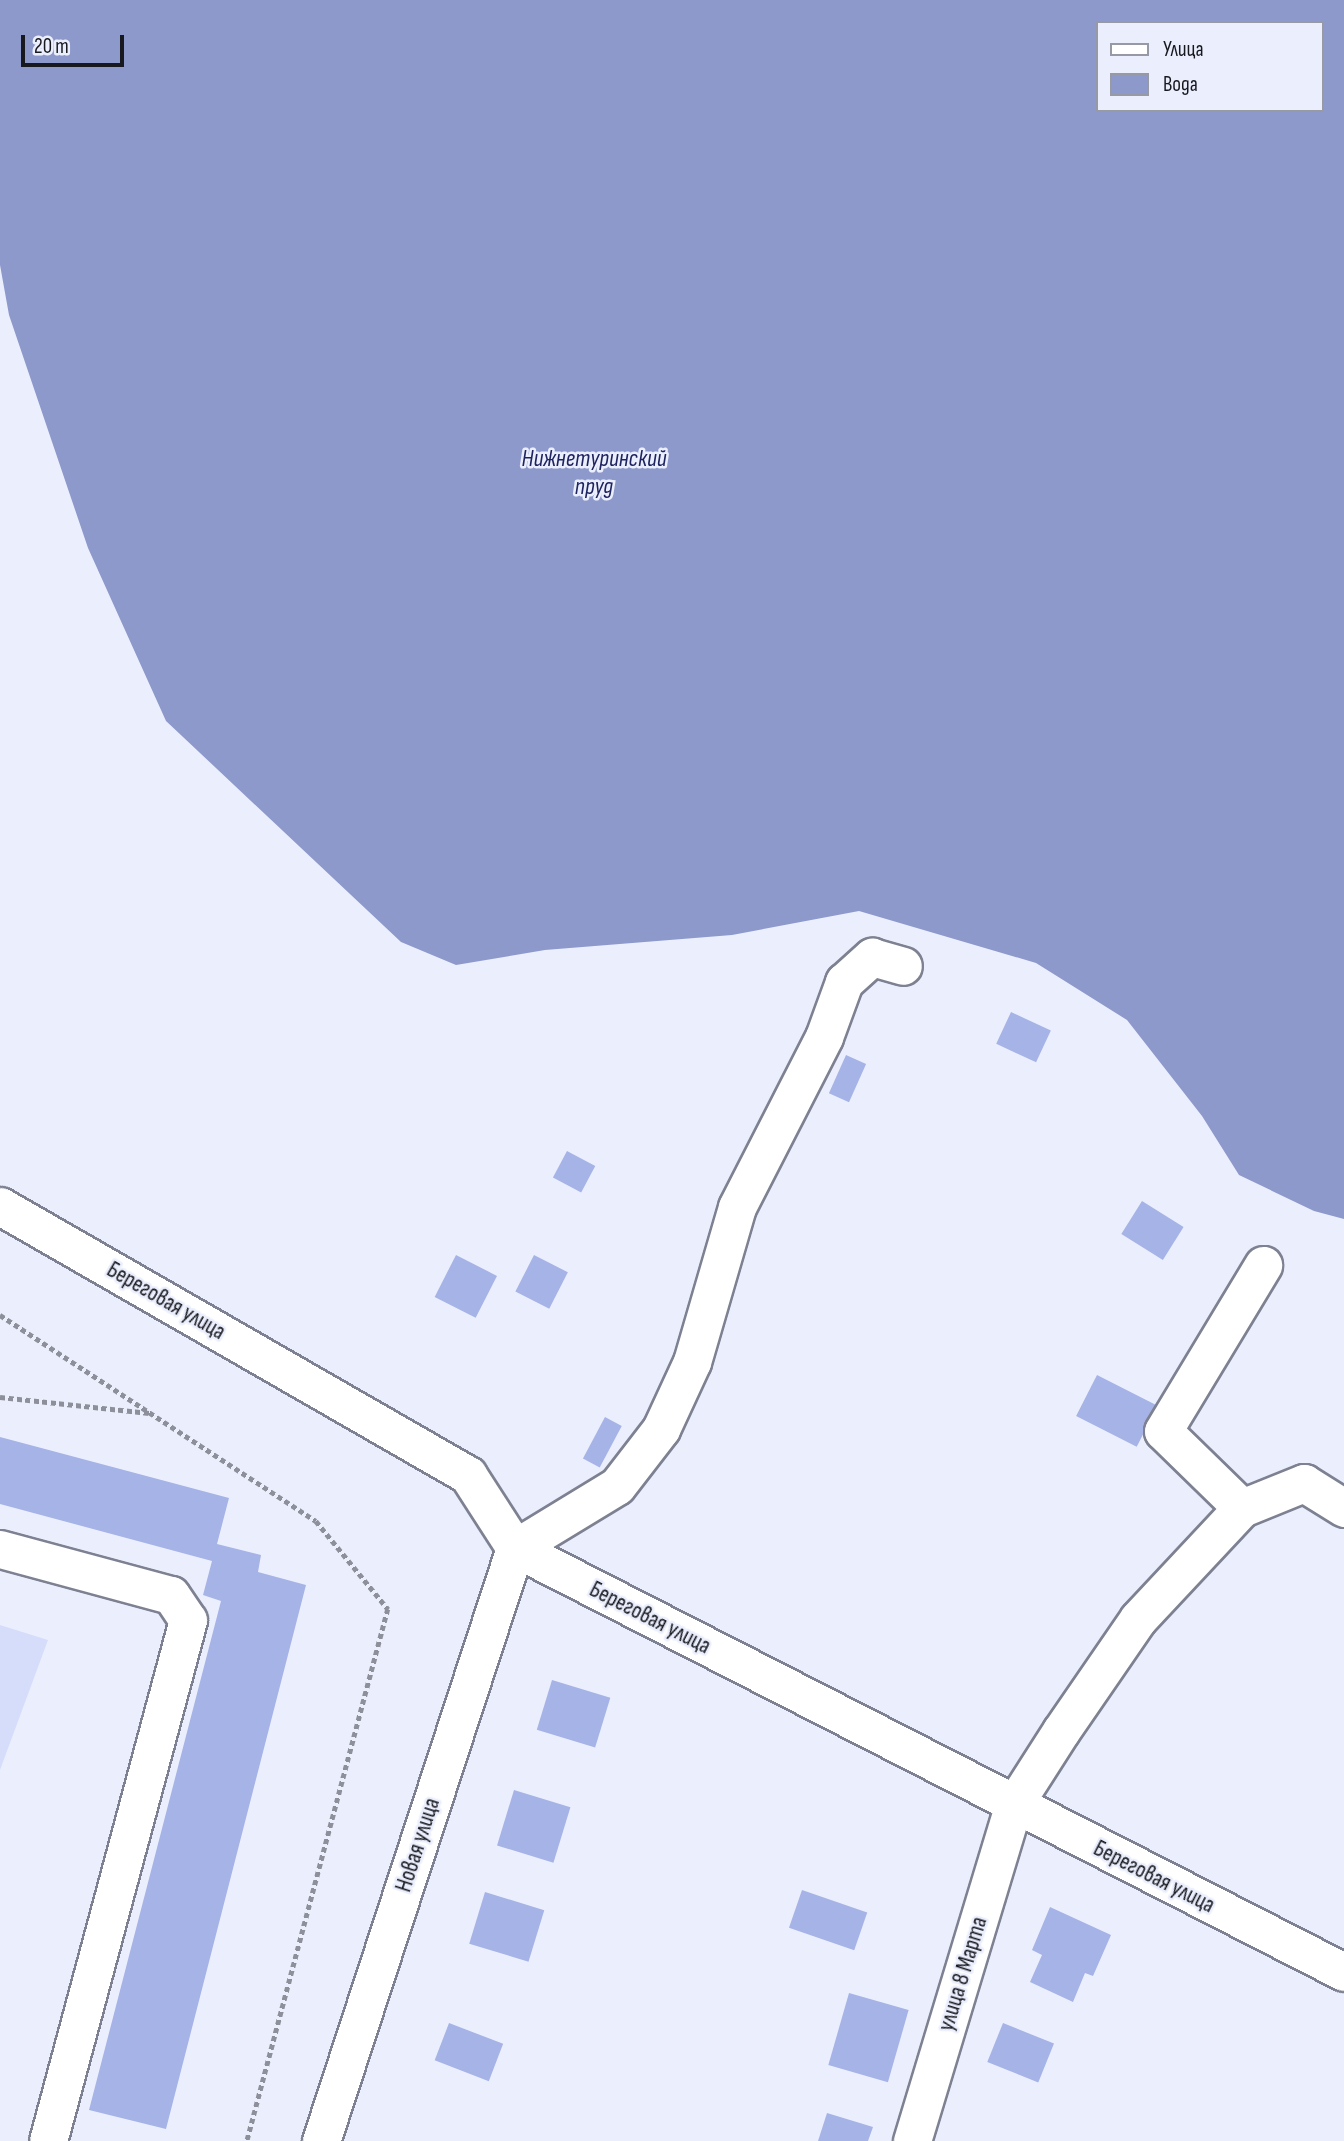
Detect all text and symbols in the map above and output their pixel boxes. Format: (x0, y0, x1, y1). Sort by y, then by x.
scale bar (24, 21, 128, 65)
legend (1096, 21, 1323, 112)
text: 20 m (34, 34, 69, 59)
text: Улица (1163, 37, 1204, 62)
text: Вода (1163, 72, 1198, 97)
water label: Нижнетуринский пруд (521, 445, 667, 501)
street label: Береговая улица (102, 1256, 230, 1346)
street label: Береговая улица (585, 1576, 715, 1660)
street label: Новая улица (390, 1795, 446, 1895)
street label: Береговая улица (1089, 1835, 1219, 1919)
street label: улица 8 Марта (933, 1914, 993, 2034)

